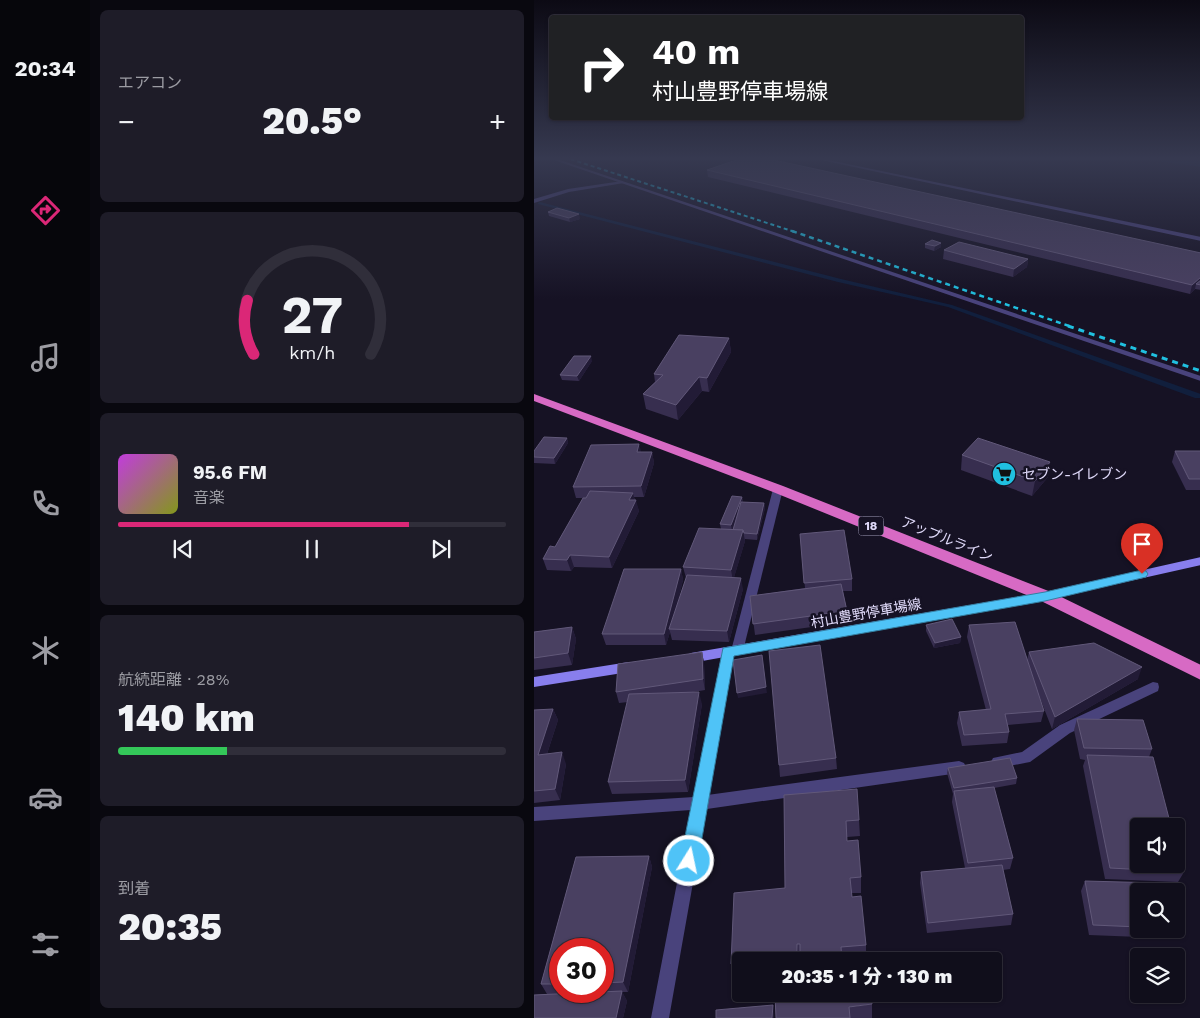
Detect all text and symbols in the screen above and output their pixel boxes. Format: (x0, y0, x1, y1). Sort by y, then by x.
text: 40 m (652, 31, 740, 73)
icon: right (569, 35, 634, 100)
text: 20:34 (14, 56, 76, 81)
text: エアコン (118, 73, 182, 92)
text: 村山豊野停車場線 (652, 79, 828, 104)
text: 20.5° (262, 99, 362, 143)
text: − (118, 105, 135, 138)
text: + (489, 105, 506, 138)
icon: directions (28, 193, 63, 228)
text: 27 (281, 285, 343, 346)
icon: music (28, 340, 63, 375)
text: km/h (289, 342, 335, 363)
text: 95.6 FM (193, 461, 267, 484)
supermarket icon: セブン-イレブン (991, 461, 1017, 487)
place label: セブン-イレブン (1022, 466, 1127, 482)
icon: phone (28, 486, 63, 521)
text: 音楽 (193, 488, 225, 507)
street label: アップルライン (899, 513, 995, 565)
road number: 18 (858, 516, 884, 536)
pin (1121, 523, 1163, 574)
icon: arrive (1128, 530, 1156, 558)
icon: previous (169, 535, 197, 563)
icon: pause (298, 535, 326, 563)
icon: next (427, 535, 455, 563)
street label: 村山豊野停車場線 (809, 595, 923, 631)
icon: climate (28, 633, 63, 668)
text: 航続距離 · 28% (118, 670, 229, 689)
text: 140 km (118, 696, 255, 740)
icon: car (28, 780, 63, 815)
map controls (1130, 818, 1185, 1003)
button: sound (1130, 818, 1185, 873)
position arrow (662, 834, 714, 886)
text: 到着 (118, 879, 150, 898)
button: search (1130, 883, 1185, 938)
text: 20:35 (118, 905, 222, 949)
icon: filters (28, 927, 63, 962)
speed limit sign: 30 (549, 938, 614, 1003)
button: layers (1130, 948, 1185, 1003)
text: 20:35 · 1 分 · 130 m (782, 965, 952, 988)

